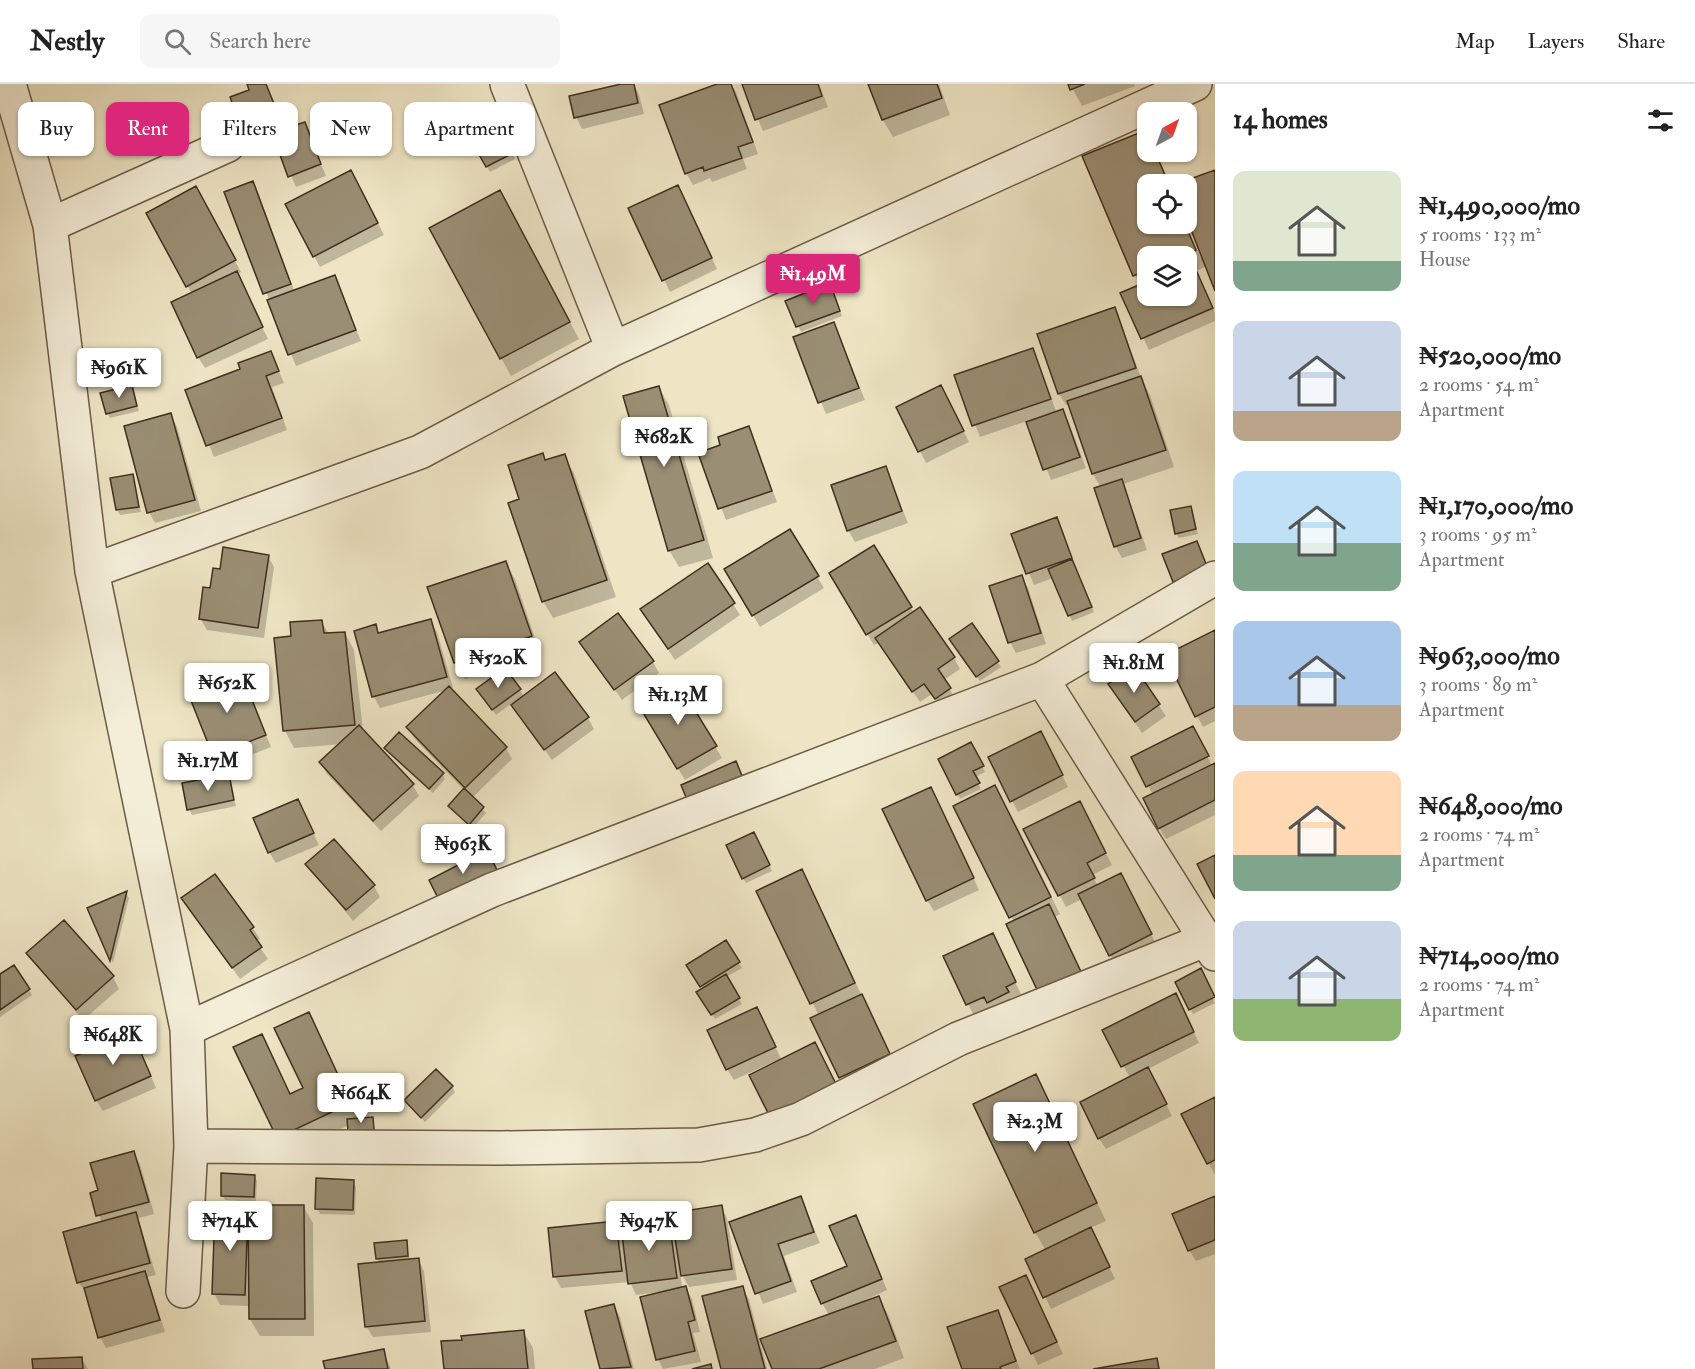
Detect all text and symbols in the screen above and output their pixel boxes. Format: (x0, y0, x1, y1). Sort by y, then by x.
search box (140, 14, 560, 68)
text: Nestly (30, 24, 104, 59)
icon: search (161, 25, 194, 58)
text: Search here (209, 27, 311, 55)
text: Map (1455, 28, 1495, 55)
text: Layers (1528, 28, 1584, 55)
text: Share (1617, 28, 1665, 55)
chip: Buy (18, 102, 94, 156)
chip: Rent (106, 102, 189, 156)
chip: Filters (201, 102, 298, 156)
chip: New (310, 102, 392, 156)
chip: Apartment (404, 102, 535, 156)
north arrow (1137, 102, 1197, 162)
map controls (1137, 102, 1197, 306)
text: 14 homes (1233, 104, 1328, 136)
icon: filters (1644, 104, 1677, 137)
button: locate (1137, 174, 1197, 234)
text: ₦1,490,000/mo (1419, 190, 1580, 222)
icon: home (1281, 195, 1353, 267)
text: 5 rooms · 133 m² (1419, 222, 1541, 247)
button: layers (1137, 246, 1197, 306)
text: House (1419, 247, 1470, 272)
pin: ₦1.49M (764, 254, 862, 305)
text: ₦1.49M (780, 261, 846, 286)
text: ₦520,000/mo (1419, 340, 1561, 372)
icon: home (1281, 345, 1353, 417)
pin: ₦961K (77, 348, 161, 399)
text: ₦961K (91, 355, 147, 380)
text: 2 rooms · 54 m² (1419, 372, 1539, 397)
text: Apartment (1419, 397, 1504, 422)
pin: ₦682K (622, 417, 706, 468)
text: ₦682K (635, 424, 693, 449)
text: ₦1,170,000/mo (1419, 490, 1573, 522)
icon: home (1281, 495, 1353, 567)
text: 3 rooms · 95 m² (1419, 522, 1537, 547)
text: Apartment (1419, 547, 1504, 572)
pin: ₦520K (456, 638, 540, 689)
text: ₦963,000/mo (1419, 640, 1560, 672)
pin: ₦1.81M (1085, 643, 1183, 694)
text: ₦520K (469, 645, 527, 670)
icon: home (1281, 645, 1353, 717)
text: ₦1.81M (1103, 650, 1165, 675)
pin: ₦652K (185, 663, 269, 714)
text: ₦652K (198, 670, 256, 695)
text: 3 rooms · 89 m² (1419, 672, 1537, 697)
pin: ₦1.13M (629, 675, 727, 726)
text: ₦1.13M (648, 682, 708, 707)
text: Apartment (1419, 697, 1504, 722)
pin: ₦1.17M (159, 741, 257, 792)
text: ₦1.17M (177, 748, 239, 773)
text: ₦648,000/mo (1419, 790, 1563, 822)
icon: home (1281, 795, 1353, 867)
text: 2 rooms · 74 m² (1419, 822, 1540, 847)
pin: ₦963K (421, 824, 505, 875)
text: ₦963K (435, 831, 491, 856)
text: Apartment (1419, 847, 1504, 872)
text: ₦714,000/mo (1419, 940, 1559, 972)
icon: home (1281, 945, 1353, 1017)
text: 2 rooms · 74 m² (1419, 972, 1540, 997)
text: Apartment (1419, 997, 1504, 1022)
pin: ₦648K (71, 1015, 155, 1066)
text: ₦648K (84, 1022, 142, 1047)
pin: ₦664K (319, 1073, 403, 1124)
text: ₦664K (331, 1080, 391, 1105)
pin: ₦2.3M (993, 1102, 1077, 1153)
text: ₦2.3M (1007, 1109, 1063, 1134)
pin: ₦714K (188, 1201, 272, 1252)
pin: ₦947K (607, 1201, 691, 1252)
text: ₦714K (202, 1208, 258, 1233)
text: ₦947K (620, 1208, 678, 1233)

